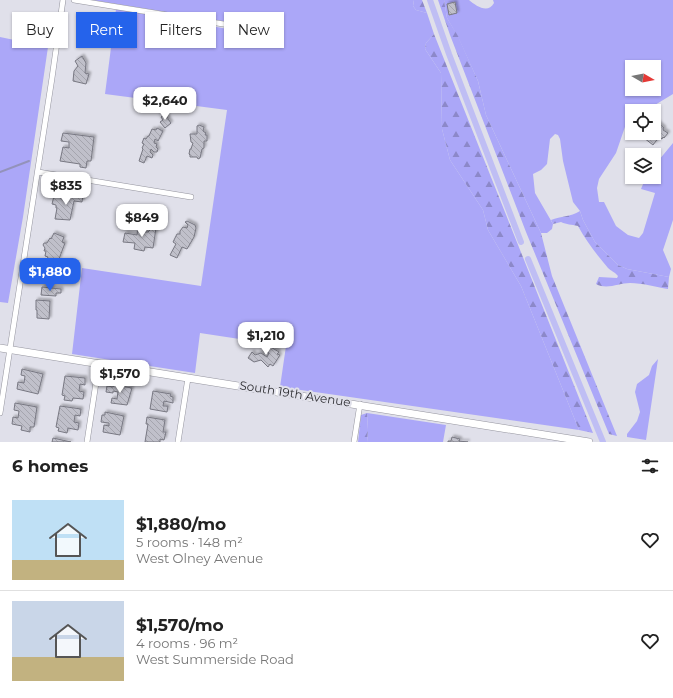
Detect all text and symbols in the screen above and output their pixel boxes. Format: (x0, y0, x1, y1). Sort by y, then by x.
chip: Buy (12, 12, 68, 48)
chip: Rent (76, 12, 137, 48)
chip: Filters (145, 12, 216, 48)
chip: New (224, 12, 284, 48)
north arrow (625, 60, 661, 96)
map controls (625, 60, 661, 184)
pin: $2,640 (132, 87, 198, 121)
text: $2,640 (142, 92, 188, 108)
button: locate (625, 104, 661, 140)
button: layers (625, 148, 661, 184)
pin: $835 (42, 172, 90, 206)
text: $835 (50, 177, 82, 193)
pin: $849 (118, 204, 166, 238)
text: $849 (125, 209, 159, 225)
pin: $1,880 (17, 258, 83, 292)
text: $1,880 (29, 263, 71, 279)
pin: $1,210 (233, 322, 299, 356)
text: $1,210 (247, 327, 285, 343)
pin: $1,570 (87, 360, 153, 394)
text: $1,570 (100, 365, 140, 381)
street label: South 19th Avenue (238, 377, 352, 410)
icon: filters (639, 455, 661, 477)
text: 6 homes (12, 456, 88, 476)
text: $1,880/mo (136, 514, 226, 534)
icon: home (44, 516, 92, 564)
icon: heart (639, 529, 661, 551)
text: 5 rooms · 148 m² (136, 534, 243, 550)
text: West Olney Avenue (136, 550, 263, 566)
text: $1,570/mo (136, 615, 224, 635)
icon: home (44, 617, 92, 665)
icon: heart (639, 630, 661, 652)
text: 4 rooms · 96 m² (136, 635, 238, 651)
text: West Summerside Road (136, 651, 294, 667)

